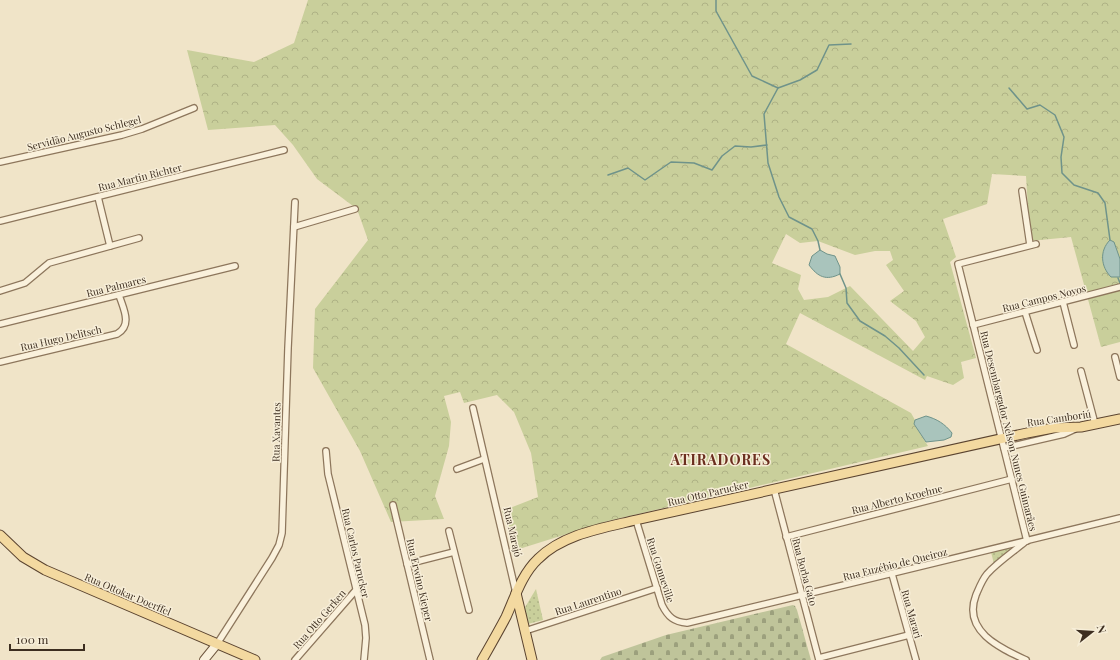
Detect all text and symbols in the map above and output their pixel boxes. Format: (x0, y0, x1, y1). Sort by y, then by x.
street label: Servidão Augusto Schlegel (25, 112, 143, 154)
street label: Rua Martin Richter (97, 160, 184, 194)
street label: Rua Palmares (85, 272, 147, 300)
street label: Rua Campos Novos (1001, 281, 1087, 315)
street label: Rua Hugo Delitsch (19, 322, 103, 354)
street label: Rua Desembargador Nelson Nunes Guimarães (977, 329, 1041, 533)
street label: Rua Xavantes (268, 402, 284, 462)
street label: Rua Camboriú (1026, 407, 1092, 429)
district label: ATIRADORES (670, 450, 771, 469)
street label: Rua Otto Parucker (666, 477, 750, 509)
street label: Rua Alberto Kroehne (850, 481, 944, 517)
street label: Rua Marajó (500, 506, 526, 559)
street label: Rua Carlos Parucker (339, 507, 373, 600)
street label: Rua Gonneville (644, 536, 678, 604)
street label: Rua Erwino Kieper (404, 537, 436, 623)
street label: Rua Borba Gato (789, 537, 821, 608)
street label: Rua Euzébio de Queiroz (841, 544, 949, 584)
street label: Rua Ottokar Doerffel (83, 569, 174, 619)
street label: Rua Laurentino (553, 583, 624, 618)
street label: Rua Otto Gerken (289, 586, 349, 652)
street label: Rua Marari (898, 588, 926, 640)
north arrow (1072, 612, 1112, 652)
text: N (1094, 623, 1110, 635)
scale bar (10, 626, 84, 652)
text: 100 m (16, 631, 49, 647)

